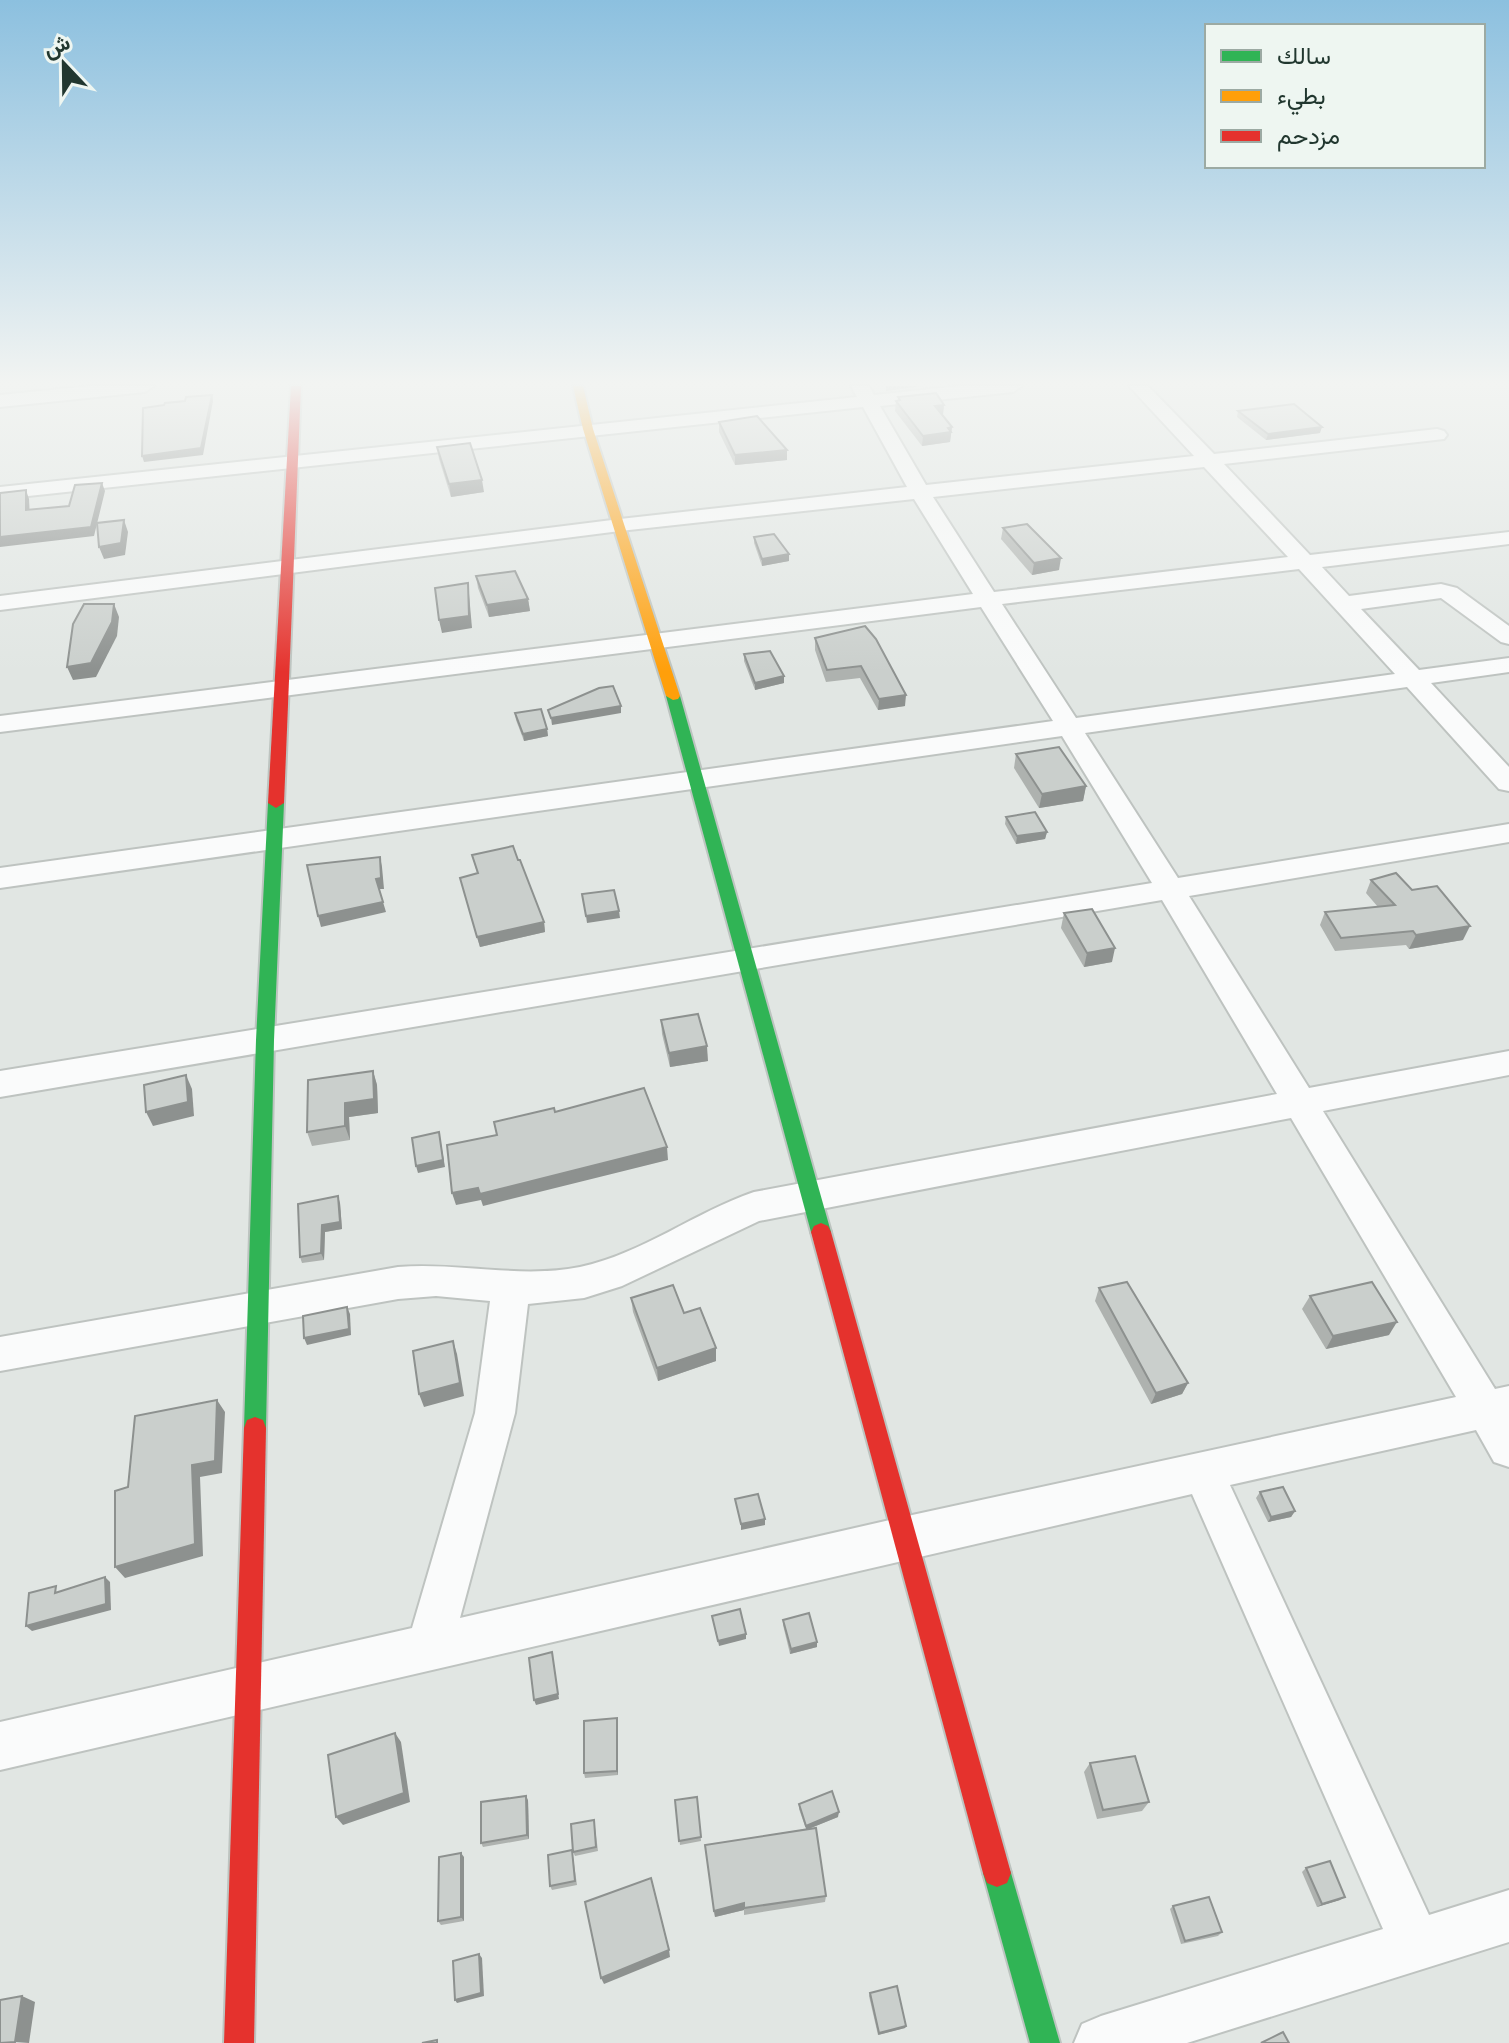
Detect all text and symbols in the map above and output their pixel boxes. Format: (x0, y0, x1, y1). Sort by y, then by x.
north arrow (24, 24, 104, 104)
legend (1205, 24, 1485, 168)
text: ش (40, 29, 74, 63)
text: سالك (1277, 42, 1331, 70)
text: بطيء (1277, 82, 1326, 115)
text: مزدحم (1277, 122, 1340, 152)

